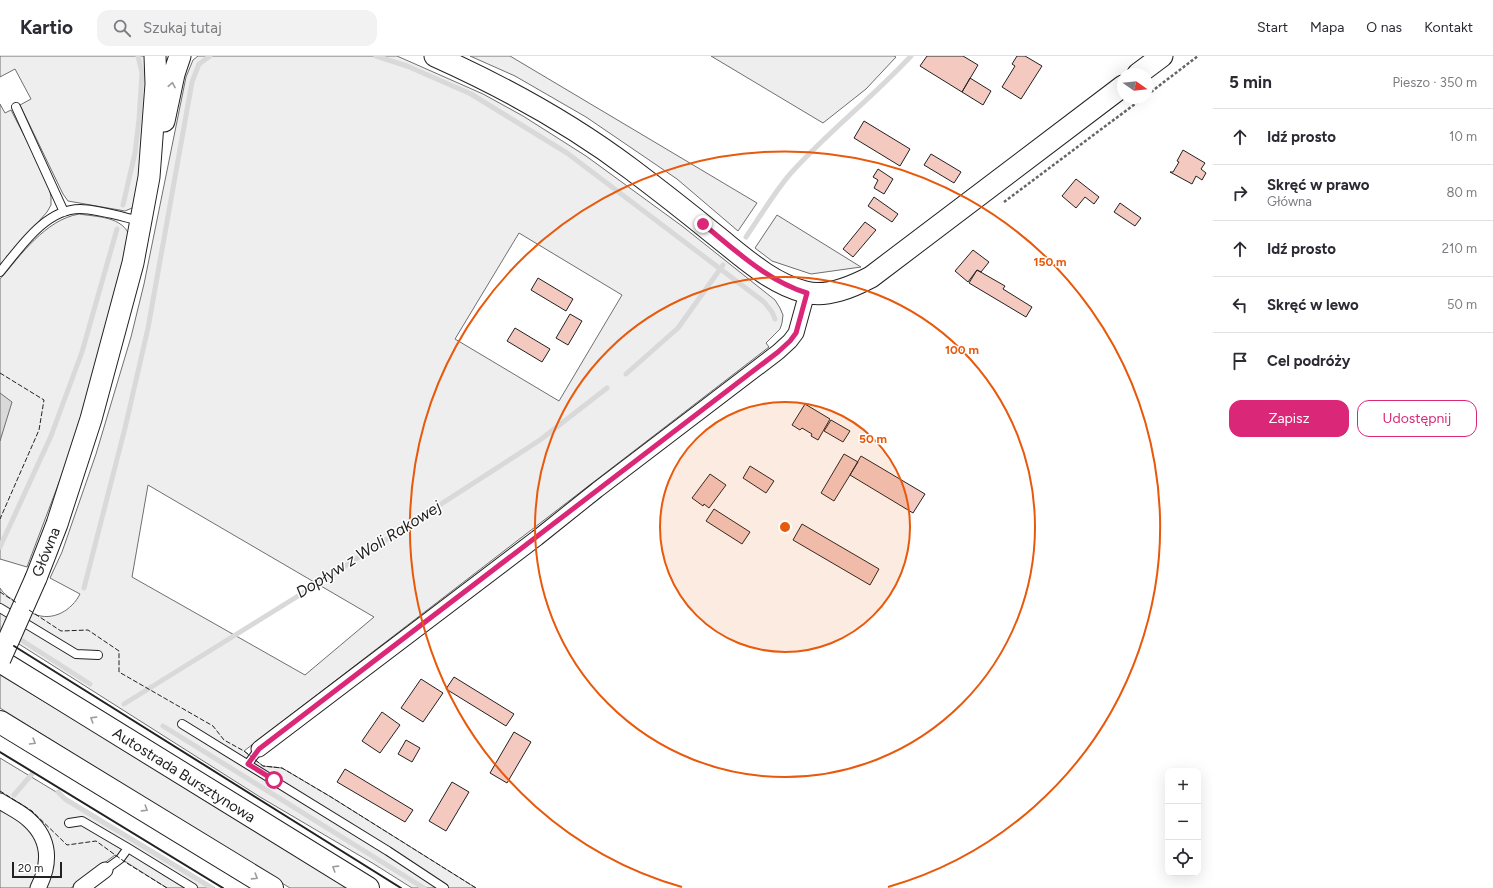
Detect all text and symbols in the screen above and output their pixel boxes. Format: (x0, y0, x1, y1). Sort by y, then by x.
search box (97, 10, 377, 46)
text: Kartio (20, 16, 73, 39)
icon: search (111, 17, 133, 39)
text: Szukaj tutaj (143, 19, 222, 37)
text: Start (1257, 19, 1288, 36)
text: Mapa (1310, 19, 1344, 36)
text: O nas (1366, 19, 1402, 36)
text: Kontakt (1424, 19, 1473, 36)
north arrow (1117, 68, 1153, 104)
text: 5 min (1229, 72, 1272, 92)
text: Pieszo · 350 m (1393, 75, 1477, 90)
one-way arrow (167, 82, 175, 88)
icon: ahead (1229, 126, 1251, 148)
text: Idź prosto (1267, 128, 1336, 146)
text: 10 m (1449, 129, 1477, 144)
text: Skręć w prawo (1267, 176, 1370, 194)
icon: right (1229, 182, 1251, 204)
text: 80 m (1446, 185, 1477, 200)
text: Główna (1267, 194, 1312, 209)
route end (694, 215, 712, 233)
icon: ahead (1229, 238, 1251, 260)
text: Idź prosto (1267, 240, 1336, 258)
text: 210 m (1442, 241, 1477, 256)
text: 150 m (1033, 255, 1067, 269)
icon: left (1229, 294, 1251, 316)
text: Skręć w lewo (1267, 296, 1359, 314)
text: 50 m (1447, 297, 1477, 312)
text: 100 m (945, 343, 979, 357)
icon: arrive (1229, 350, 1251, 372)
text: Cel podróży (1267, 352, 1350, 370)
button: Zapisz (1229, 400, 1349, 437)
button: Udostępnij (1357, 400, 1477, 437)
text: 50 m (859, 432, 887, 446)
water label: Dopływ z Woli Rakowej (292, 496, 445, 602)
centre of rings (778, 520, 792, 534)
street label: Główna (28, 525, 64, 579)
one-way arrow (90, 716, 97, 723)
street label: Autostrada Bursztynowa (109, 724, 259, 826)
one-way arrow (29, 737, 36, 744)
map controls (1165, 768, 1201, 876)
button: + (1165, 768, 1201, 804)
route start (265, 771, 283, 789)
one-way arrow (141, 804, 148, 812)
button: − (1165, 804, 1201, 840)
button: locate (1165, 840, 1201, 876)
scale bar (12, 860, 62, 879)
text: 20 m (18, 862, 43, 875)
one-way arrow (332, 865, 339, 872)
one-way arrow (251, 873, 258, 880)

